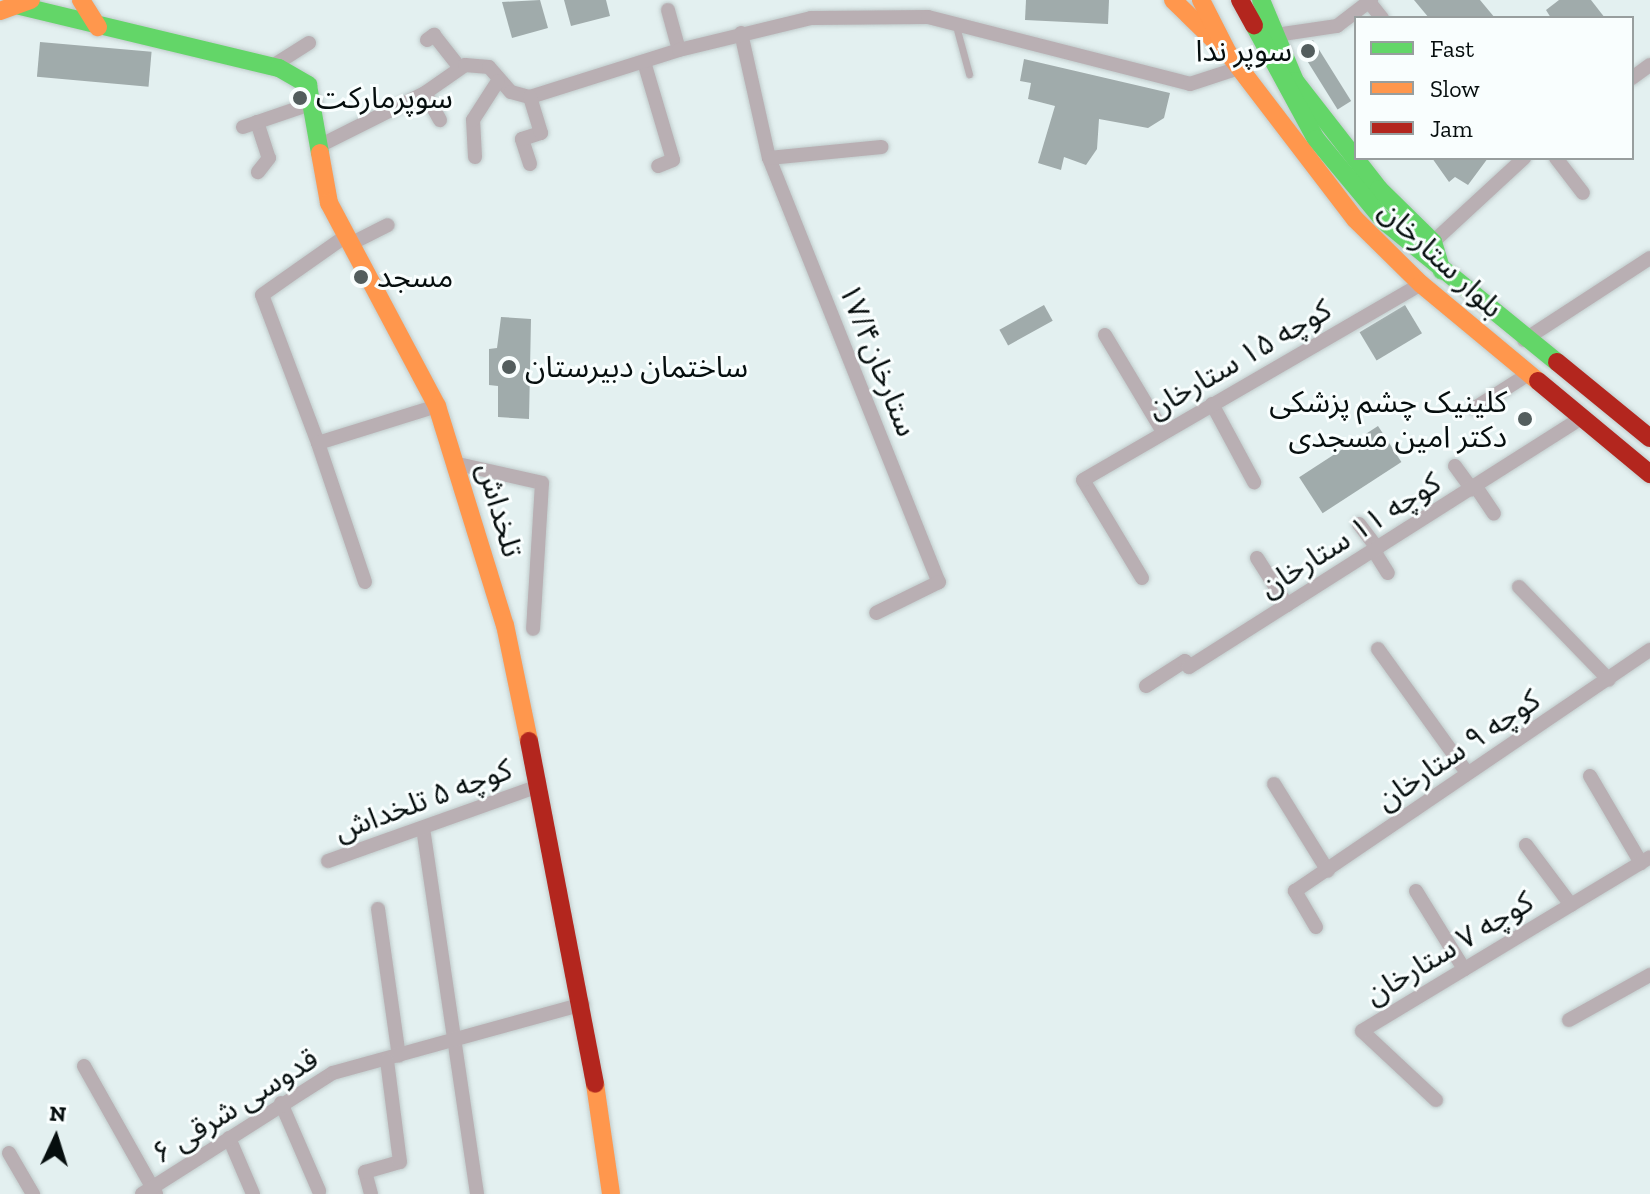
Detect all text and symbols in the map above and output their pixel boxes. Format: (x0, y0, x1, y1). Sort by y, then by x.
legend (1354, 16, 1634, 160)
place label: سوپر ندا (1195, 33, 1292, 69)
text: Fast (1430, 34, 1474, 63)
marker: سوپر ندا (1299, 42, 1317, 60)
text: Slow (1430, 74, 1480, 103)
place label: سوپرمارکت (316, 80, 453, 116)
marker: سوپرمارکت (291, 89, 309, 107)
text: Jam (1430, 114, 1473, 143)
street label: بلوار ستارخان (1372, 193, 1510, 325)
place label: مسجد (377, 259, 453, 295)
marker: مسجد (352, 268, 370, 286)
street label: ستارخان۱۷/۴ (831, 278, 925, 442)
street label: کوچه ۱۵ ستارخان (1140, 292, 1338, 426)
place label: ساختمان دبیرستان (525, 349, 748, 385)
marker: ساختمان دبیرستان (500, 358, 518, 376)
place label: کلینیک چشم پزشکی دکتر امین مسجدی (1269, 384, 1507, 454)
marker: کلینیک چشم پزشکی دکتر امین مسجدی (1514, 408, 1536, 430)
street label: تلخداش (469, 459, 531, 561)
street label: کوچه ۱۱ ستارخان (1253, 465, 1447, 605)
street label: کوچه ۹ ستارخان (1369, 682, 1547, 818)
street label: کوچه ۵ تلخداش (329, 751, 517, 849)
street label: کوچه ۷ ستارخان (1358, 884, 1540, 1012)
street label: قدوسی شرقی ۶ (145, 1041, 325, 1171)
north arrow (16, 1098, 96, 1178)
text: N (48, 1100, 67, 1128)

